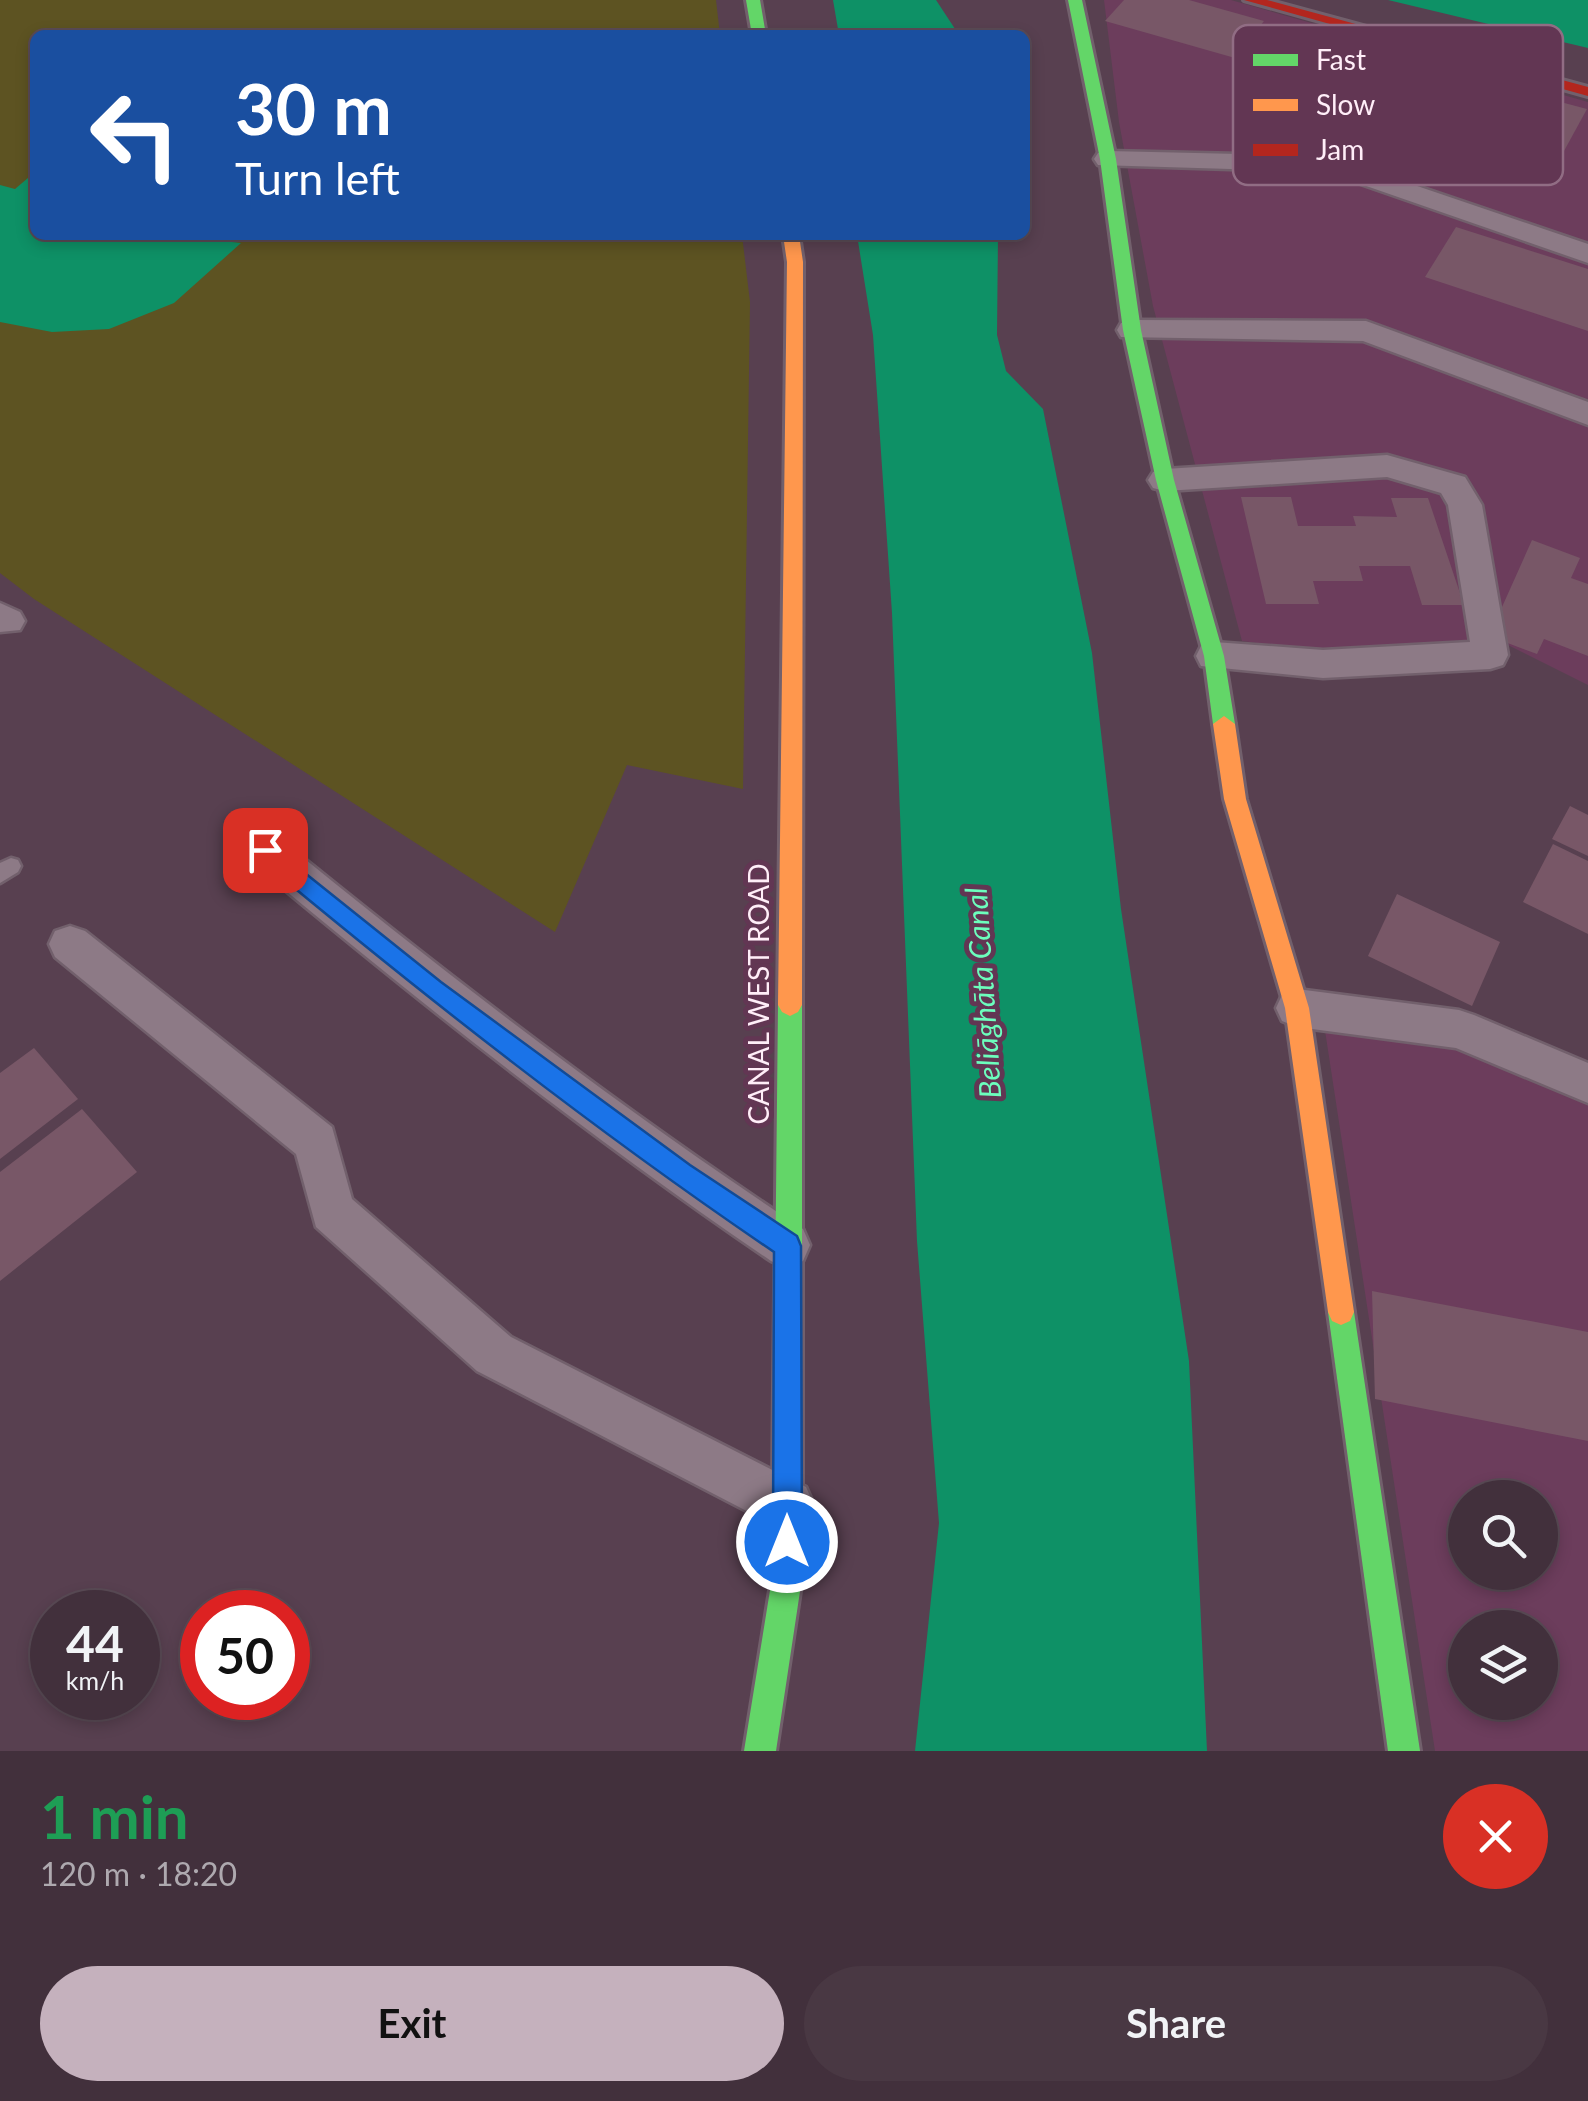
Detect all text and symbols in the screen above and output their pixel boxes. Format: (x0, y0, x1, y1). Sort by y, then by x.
legend (1233, 25, 1563, 185)
text: Fast (1316, 42, 1366, 76)
text: 30 m (235, 66, 392, 150)
icon: left (70, 70, 200, 200)
text: Slow (1316, 87, 1375, 121)
text: Jam (1316, 132, 1364, 166)
text: Turn left (235, 151, 400, 205)
pin (223, 808, 308, 893)
icon: arrive (238, 823, 293, 878)
street label: CANAL WEST ROAD (741, 863, 775, 1125)
water label: Beliāghāta Canal (957, 886, 1007, 1100)
map controls (1448, 1480, 1558, 1720)
button: search (1448, 1480, 1558, 1590)
position arrow (735, 1490, 839, 1594)
speed limit sign: 50 (180, 1590, 310, 1720)
button: layers (1448, 1610, 1558, 1720)
text: 44 (66, 1613, 124, 1673)
text: km/h (66, 1665, 124, 1695)
text: 1 min (40, 1780, 189, 1852)
button: close (1443, 1784, 1548, 1889)
text: 120 m · 18:20 (40, 1854, 237, 1893)
button: Exit (40, 1966, 784, 2081)
button: Share (804, 1966, 1548, 2081)

